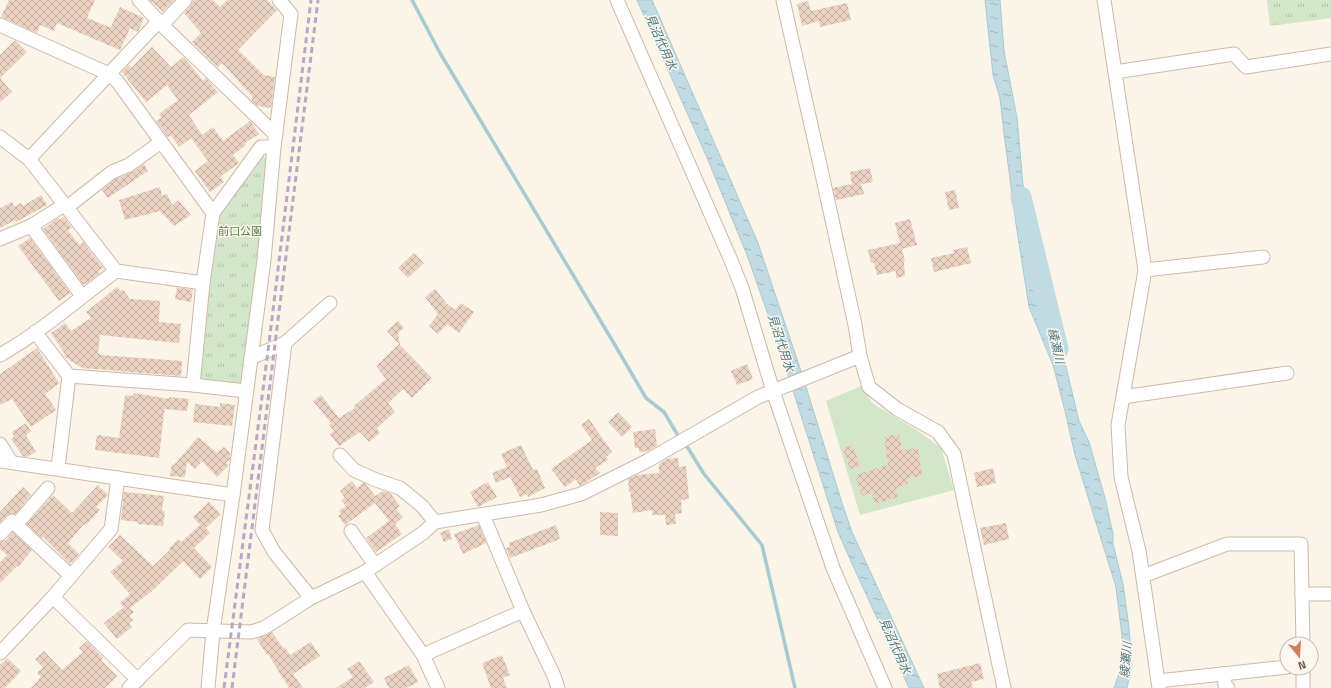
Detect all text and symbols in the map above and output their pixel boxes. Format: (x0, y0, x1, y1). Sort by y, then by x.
water label: 見沼代用水 (641, 11, 683, 75)
park label: 前口公園 (218, 223, 262, 239)
water label: 見沼代用水 (763, 311, 800, 376)
water label: 綾瀬川 (1043, 326, 1070, 368)
water label: 見沼代用水 (875, 615, 917, 679)
north arrow (1279, 636, 1319, 676)
water label: 綾瀬川 (1114, 639, 1137, 679)
text: N (1296, 657, 1308, 674)

